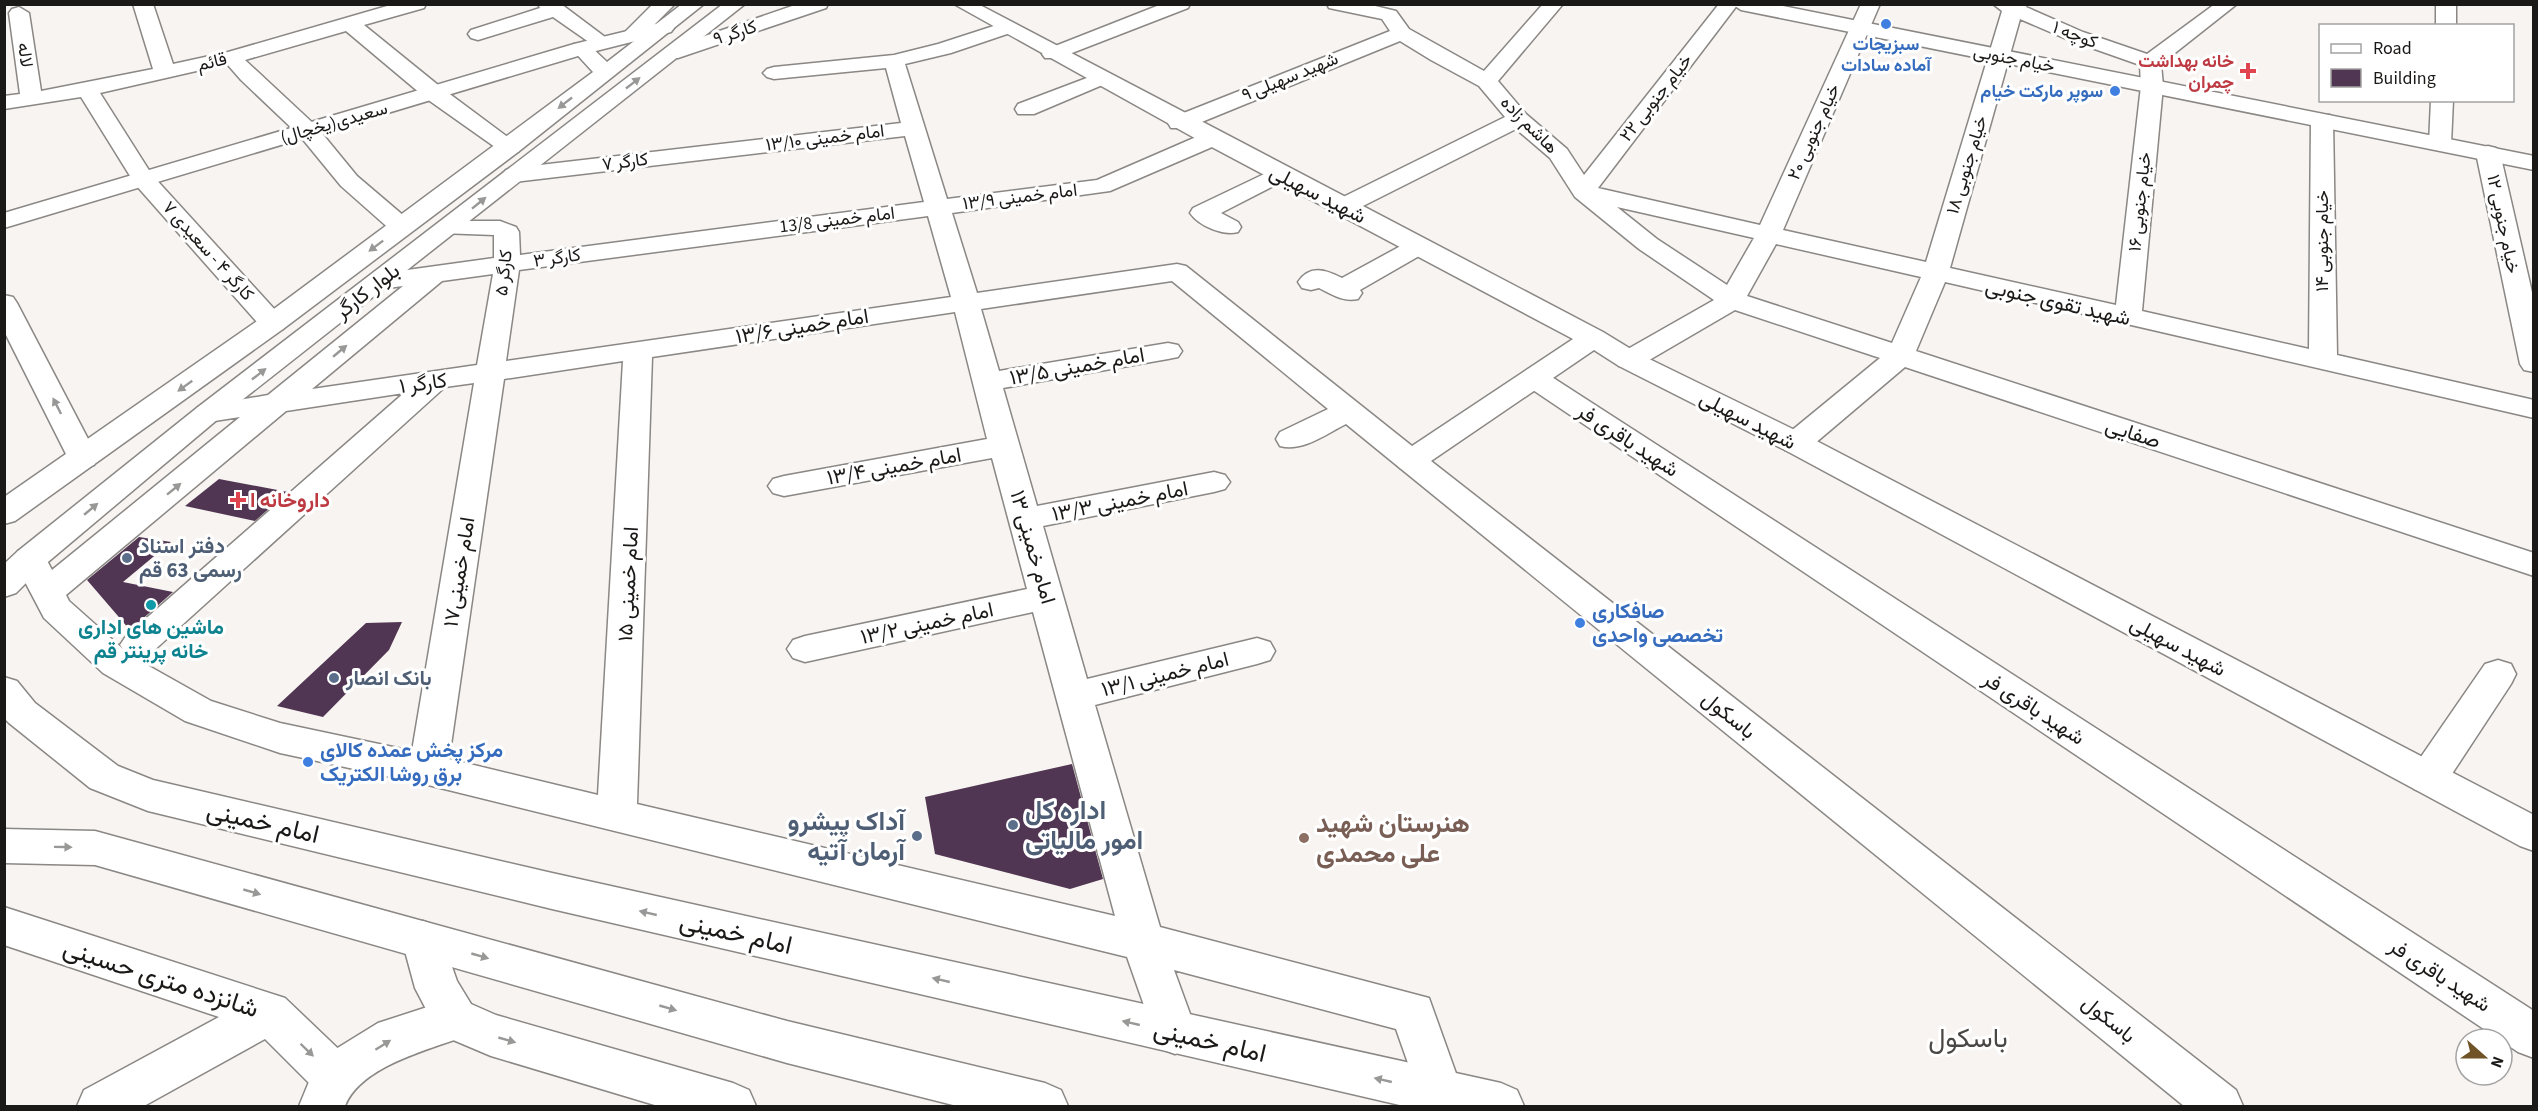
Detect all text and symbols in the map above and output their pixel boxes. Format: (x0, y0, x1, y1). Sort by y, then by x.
street label: کارگر ۹ (710, 14, 760, 52)
street label: کوچه ۱ (2049, 15, 2101, 55)
marker: سبزیجات آماده سادات (1879, 17, 1893, 31)
legend (2319, 24, 2514, 102)
place label: سبزیجات آماده سادات (1841, 32, 1932, 78)
text: Road (2373, 36, 2412, 61)
street label: خیام جنوبی (1971, 39, 2057, 79)
street label: لاله (11, 41, 39, 69)
street label: قائم (195, 46, 229, 78)
street label: شهید سهیلی ۹ (1238, 46, 1342, 108)
street label: خیام جنوبی ۲۲ (1614, 49, 1698, 147)
place label: خانه بهداشت چمران (2138, 49, 2234, 95)
marker: خانه بهداشت چمران (2239, 62, 2257, 80)
text: Building (2373, 66, 2436, 91)
one-way arrow (625, 77, 641, 90)
place label: سوپر مارکت خیام (1980, 79, 2103, 104)
street label: خیام جنوبی ۲۰ (1782, 80, 1846, 184)
marker: سوپر مارکت خیام (2108, 84, 2122, 98)
street label: هاشم زاده (1495, 91, 1563, 159)
street label: سعیدی(یخچال) (277, 96, 391, 150)
one-way arrow (557, 97, 573, 110)
street label: خیام جنوبی ۱۸ (1940, 113, 1994, 217)
street label: امام خمینی ۱۳/۱۰ (764, 118, 886, 158)
street label: کارگر ۷ (600, 147, 650, 177)
street label: خیام جنوبی ۱۶ (2122, 151, 2158, 253)
street label: شهید سهیلی (1264, 157, 1372, 231)
street label: خیام جنوبی ۱۲ (2480, 172, 2526, 276)
street label: امام خمینی ۱۳/۹ (961, 178, 1079, 216)
street label: خیام جنوبی ۱۴ (2310, 190, 2335, 292)
street label: کارگر ۴ - سعیدی ۷ (156, 196, 260, 306)
one-way arrow (472, 198, 487, 210)
street label: امام خمینی 13/8 (778, 201, 896, 239)
one-way arrow (368, 240, 384, 252)
street label: کارگر ۳ (532, 242, 582, 274)
street label: کارگر ۵ (489, 249, 519, 297)
street label: بلوار کارگر (327, 256, 406, 327)
street label: شهید تقوی جنوبی (1983, 271, 2133, 333)
street label: امام خمینی ۱۳/۶ (733, 301, 871, 351)
street label: امام خمینی ۱۳/۵ (1007, 339, 1147, 393)
one-way arrow (332, 345, 348, 358)
street label: کارگر ۱ (397, 365, 449, 401)
one-way arrow (250, 368, 266, 380)
one-way arrow (177, 380, 193, 392)
street label: شهید سهیلی (1694, 383, 1802, 457)
street label: شهید باقری فر (1570, 395, 1685, 484)
one-way arrow (52, 397, 61, 414)
street label: صفایی (2101, 410, 2165, 456)
street label: امام خمینی ۱۳/۴ (824, 439, 964, 493)
street label: امام خمینی ۱۳/۳ (1049, 473, 1191, 529)
one-way arrow (166, 483, 181, 495)
place label: داروخانه ا (250, 485, 330, 515)
street label: امام خمینی ۱۳ (1002, 487, 1064, 607)
marker: داروخانه ا (231, 493, 245, 507)
one-way arrow (83, 504, 98, 516)
street label: امام خمینی۱۷ (435, 515, 483, 629)
street label: امام خمینی ۱۵ (610, 526, 646, 642)
place label: دفتر اسناد رسمی 63 قم (139, 531, 242, 585)
marker: دفتر اسناد رسمی 63 قم (120, 551, 134, 565)
street label: امام خمینی ۱۳/۲ (858, 594, 996, 652)
place label: صافکاری تخصصی واحدی (1592, 596, 1723, 650)
marker: ماشین های اداری خانه پرینتر قم (144, 598, 158, 612)
street label: شهید سهیلی (2125, 608, 2231, 684)
place label: ماشین های اداری خانه پرینتر قم (78, 612, 224, 666)
marker: صافکاری تخصصی واحدی (1573, 616, 1587, 630)
street label: امام خمینی ۱۳/۱ (1098, 644, 1232, 704)
place label: بانک انصار (345, 663, 432, 693)
street label: شهید باقری فر (1976, 663, 2091, 752)
marker: بانک انصار (327, 671, 341, 685)
street label: باسکول (1696, 684, 1762, 746)
place label: مرکز پخش عمده کالای برق روشا الکتریک (320, 735, 503, 789)
marker: مرکز پخش عمده کالای برق روشا الکتریک (301, 755, 315, 769)
street label: امام خمینی (203, 791, 323, 853)
place label: اداره کل امور مالیاتی (1025, 792, 1143, 859)
place label: آداک پیشرو آرمان آتیه (787, 803, 907, 870)
place label: هنرستان شهید علی محمدی (1316, 805, 1470, 872)
marker: اداره کل امور مالیاتی (1006, 818, 1020, 832)
marker: آداک پیشرو آرمان آتیه (910, 829, 924, 843)
marker: هنرستان شهید علی محمدی (1297, 831, 1311, 845)
one-way arrow (53, 842, 72, 852)
one-way arrow (243, 888, 261, 897)
street label: امام خمینی (676, 902, 796, 964)
one-way arrow (639, 908, 657, 918)
street label: شانزده متری حسینی (58, 929, 264, 1027)
street label: شهید باقری فر (2382, 930, 2497, 1019)
one-way arrow (471, 951, 489, 961)
one-way arrow (931, 975, 950, 984)
street label: باسکول (2076, 988, 2142, 1050)
one-way arrow (659, 1004, 677, 1013)
street label: امام خمینی (1150, 1010, 1270, 1072)
one-way arrow (1122, 1018, 1140, 1028)
district label: باسکول (1928, 1019, 2008, 1058)
north arrow (2454, 1027, 2514, 1087)
one-way arrow (498, 1036, 516, 1045)
one-way arrow (375, 1039, 391, 1050)
one-way arrow (299, 1043, 314, 1057)
text: N (2485, 1053, 2509, 1071)
one-way arrow (1373, 1075, 1392, 1084)

